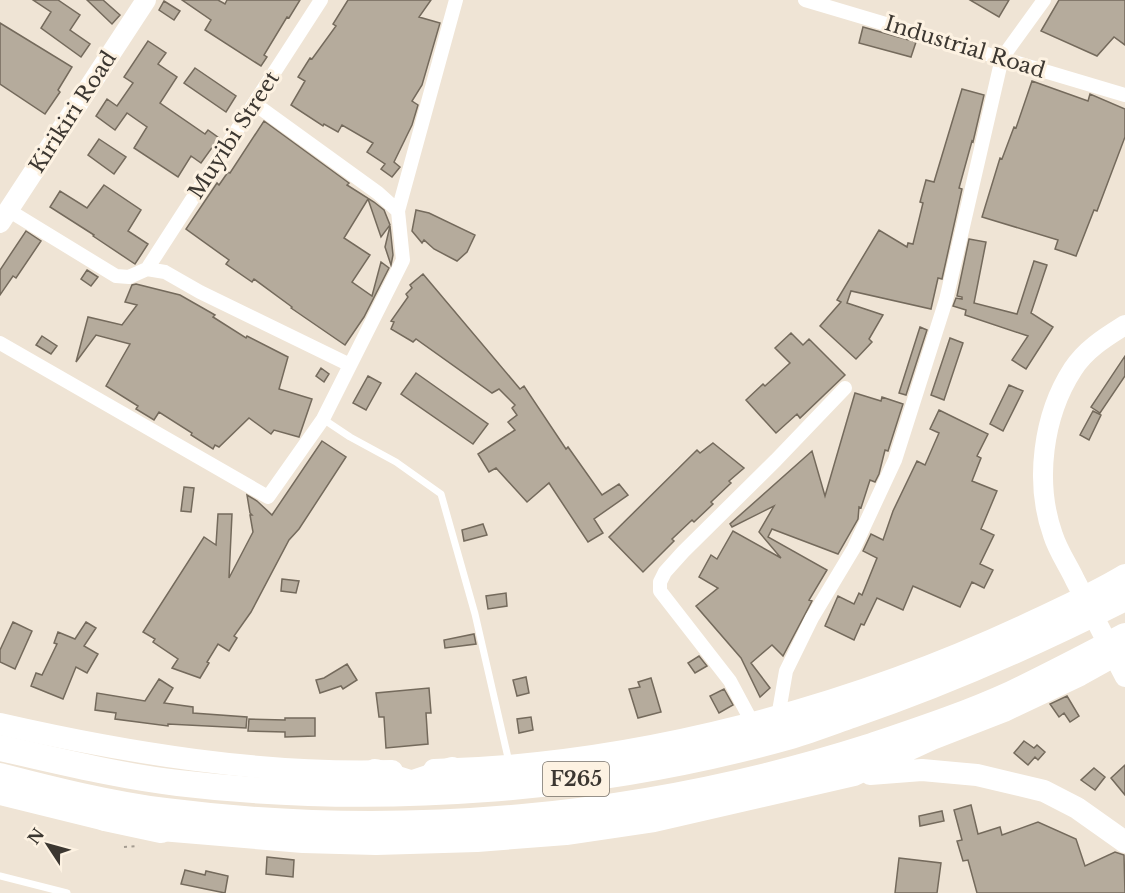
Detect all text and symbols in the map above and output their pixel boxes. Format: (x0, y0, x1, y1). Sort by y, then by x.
street label: Industrial Road (882, 10, 1048, 84)
street label: Kirikiri Road (24, 46, 122, 178)
street label: Muyibi Street (183, 66, 285, 204)
road number: F265 (543, 762, 609, 796)
north arrow (18, 815, 78, 875)
text: N (23, 824, 48, 848)

